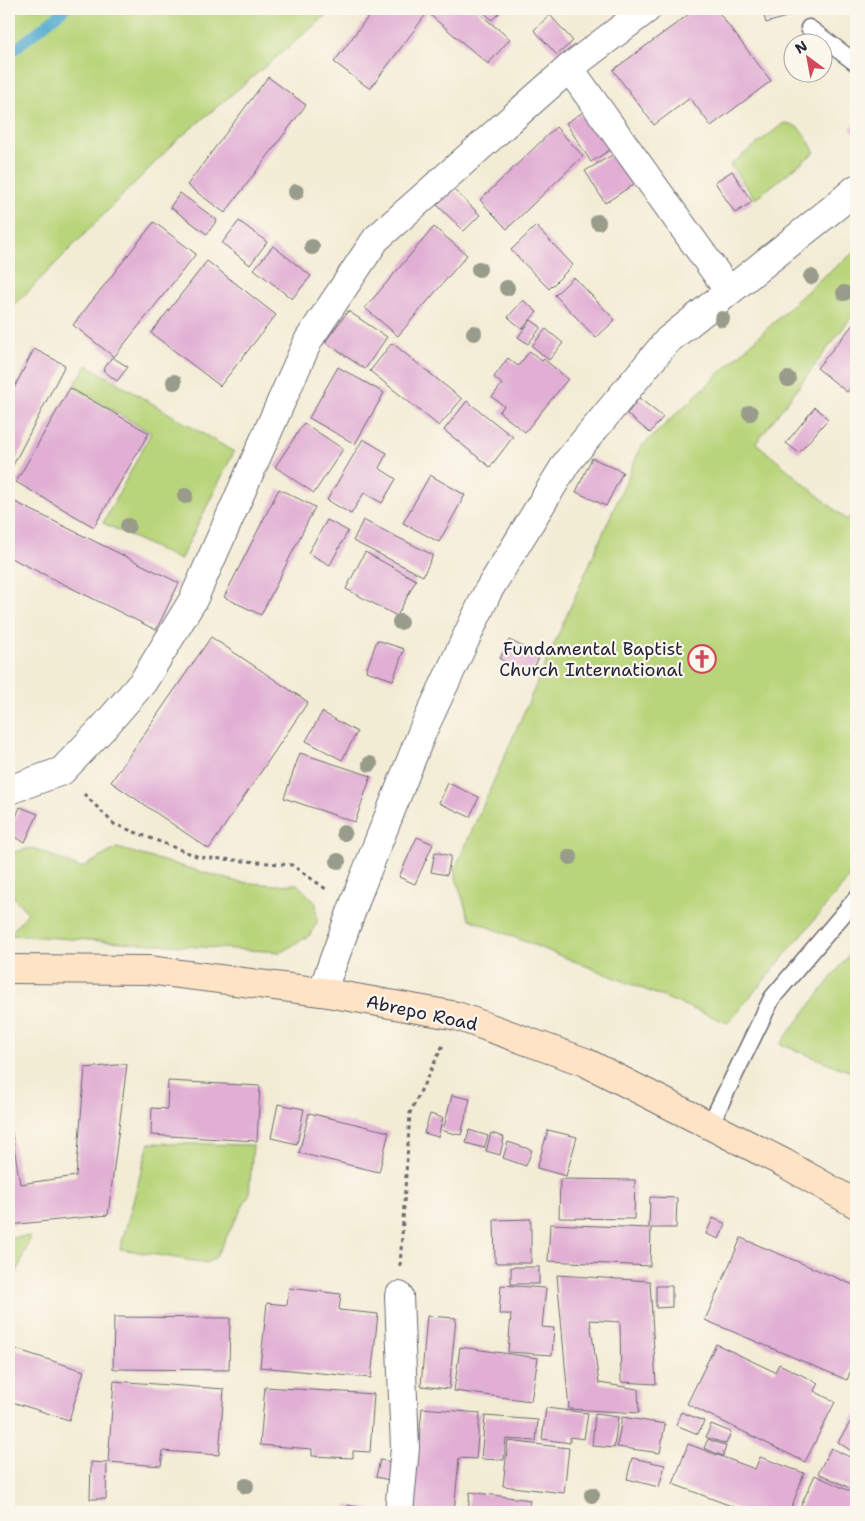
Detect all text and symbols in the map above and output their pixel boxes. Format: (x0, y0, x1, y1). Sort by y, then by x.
north arrow (782, 32, 832, 82)
text: N (792, 36, 811, 58)
place label: Fundamental Baptist Church International (499, 637, 684, 682)
church icon: Fundamental Baptist Church International (687, 644, 717, 674)
street label: Abrepo Road (364, 989, 480, 1037)

